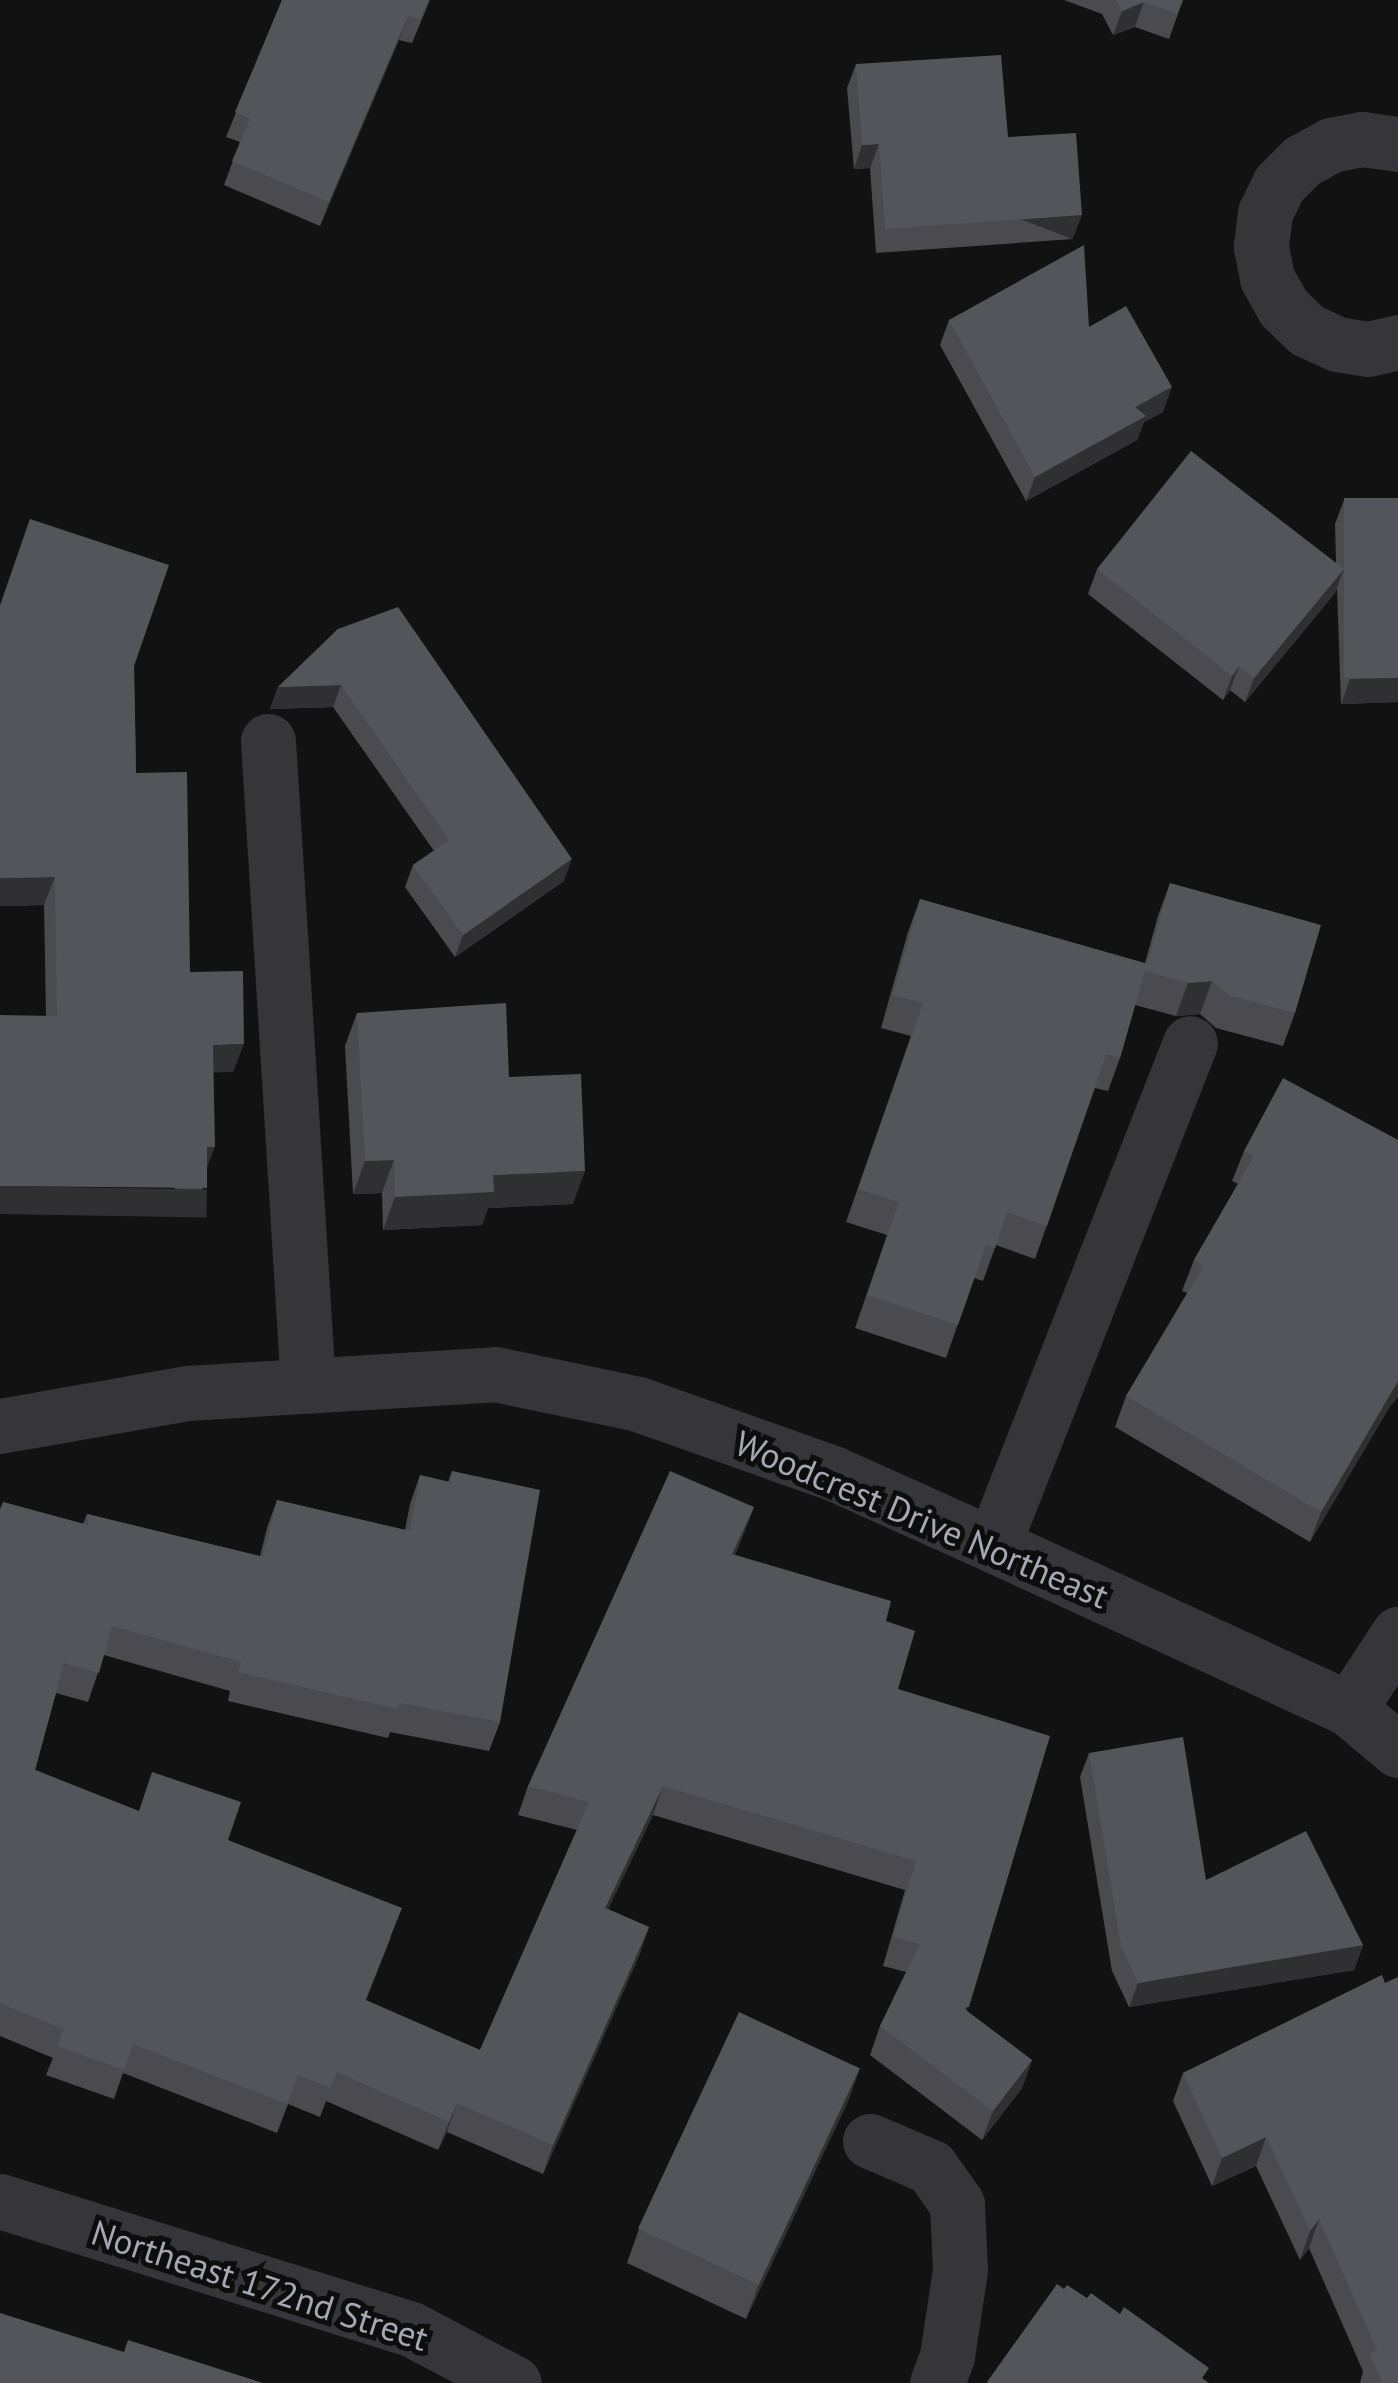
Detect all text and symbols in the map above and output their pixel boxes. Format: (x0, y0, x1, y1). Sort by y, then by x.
street label: Woodcrest Drive Northeast (729, 1421, 1115, 1617)
street label: Northeast 172nd Street (86, 2211, 434, 2359)

